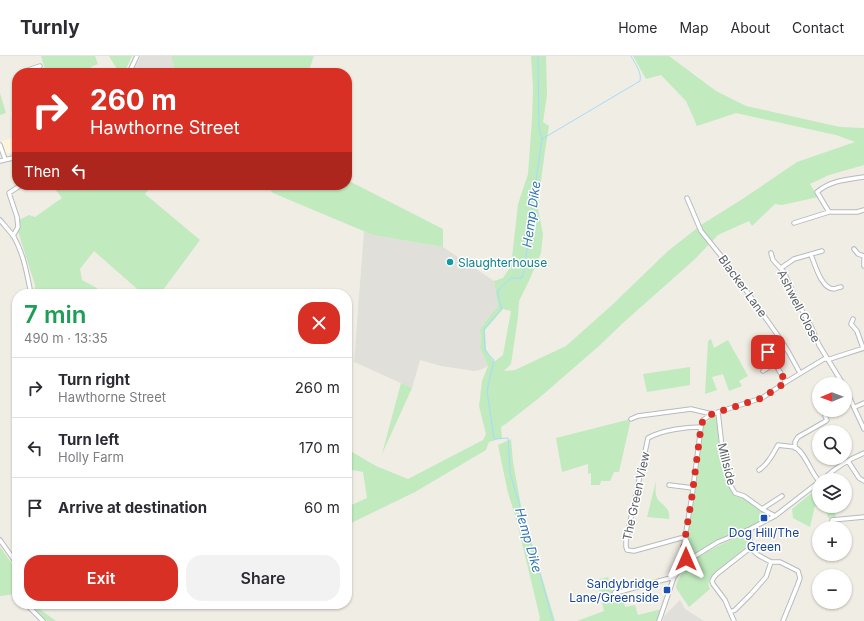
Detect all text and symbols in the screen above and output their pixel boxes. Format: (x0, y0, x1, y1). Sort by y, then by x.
text: Turnly (20, 16, 80, 39)
text: Home (618, 19, 657, 36)
text: Map (679, 19, 709, 36)
text: About (731, 19, 770, 36)
text: Contact (792, 19, 844, 36)
text: 260 m (90, 83, 177, 117)
icon: right (24, 84, 76, 136)
text: Hawthorne Street (90, 117, 240, 138)
icon: left (68, 160, 90, 182)
text: Then (24, 162, 60, 181)
water label: Hemp Dike (518, 180, 544, 248)
street label: Blacker Lane (715, 252, 771, 320)
place label: Slaughterhouse (458, 255, 547, 270)
marker: Slaughterhouse (445, 257, 455, 267)
street label: Ashwell Close (774, 267, 824, 345)
text: 7 min (24, 300, 86, 329)
button: close (298, 302, 340, 344)
text: 490 m · 13:35 (24, 330, 108, 346)
pin (751, 335, 785, 369)
icon: arrive (757, 341, 779, 363)
text: Turn right (58, 370, 130, 389)
icon: right (24, 377, 46, 399)
north arrow (812, 377, 852, 417)
map controls (812, 377, 852, 609)
text: 260 m (295, 378, 340, 397)
text: Hawthorne Street (58, 389, 166, 405)
button: search (812, 425, 852, 465)
text: Turn left (58, 430, 119, 449)
icon: left (24, 437, 46, 459)
text: 170 m (299, 438, 340, 457)
street label: Millside (715, 441, 739, 487)
text: Holly Farm (58, 449, 124, 465)
street label: The Green View (619, 450, 653, 542)
button: layers (812, 473, 852, 513)
icon: arrive (24, 497, 46, 519)
text: Arrive at destination (58, 498, 207, 517)
text: 60 m (304, 498, 340, 517)
water label: Hemp Dike (512, 506, 546, 574)
marker: Dog Hill/The Green (759, 513, 769, 523)
button: + (812, 521, 852, 561)
place label: Dog Hill/The Green (729, 525, 799, 554)
position arrow (665, 538, 707, 580)
button: Exit (24, 555, 178, 601)
button: Share (186, 555, 340, 601)
button: − (812, 569, 852, 609)
place label: Sandybridge Lane/Greenside (569, 576, 659, 605)
marker: Sandybridge Lane/Greenside (662, 585, 672, 595)

